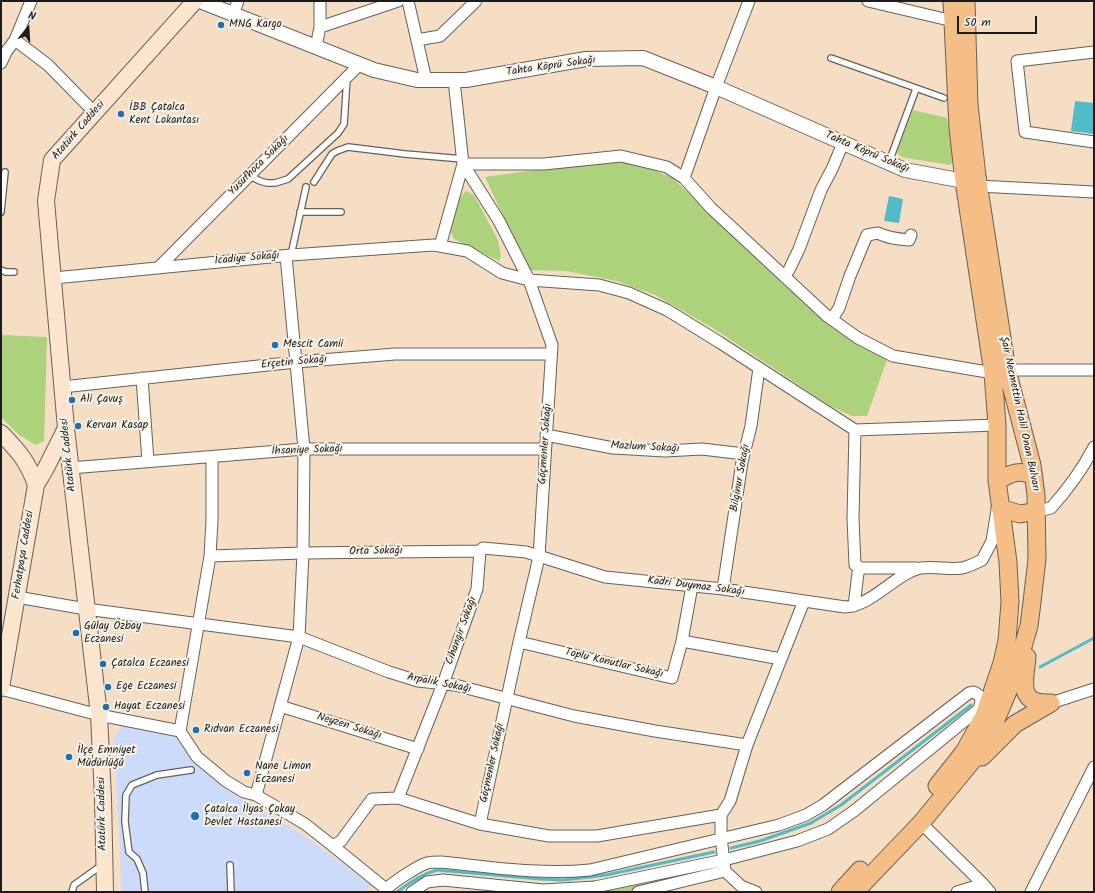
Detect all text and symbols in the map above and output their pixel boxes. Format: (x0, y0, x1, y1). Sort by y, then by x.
text: N (26, 7, 38, 26)
north arrow (8, 8, 48, 48)
scale bar (959, 8, 1039, 34)
text: 50 m (964, 13, 991, 32)
place label: MNG Kargo (229, 18, 282, 32)
marker: MNG Kargo (216, 20, 226, 30)
street label: Tahta Köprü Sokağı (506, 54, 596, 80)
street label: Atatürk Caddesi (50, 99, 108, 163)
place label: İBB Çatalca Kent Lokantası (129, 101, 199, 127)
marker: İBB Çatalca Kent Lokantası (116, 109, 126, 119)
street label: Tahta Köprü Sokağı (823, 129, 911, 177)
street label: Yusufhoca Sokağı (226, 133, 292, 199)
street label: İcadiye Sokağı (214, 250, 280, 268)
street label: Şair Necmettin Halil Onan Bulvarı (996, 335, 1042, 493)
place label: Mescit Camii (283, 338, 343, 352)
marker: Mescit Camii (270, 340, 280, 350)
street label: Erçetin Sokağı (260, 354, 328, 372)
place label: Ali Çavuş (80, 393, 123, 407)
marker: Ali Çavuş (67, 395, 77, 405)
street label: Göçmenler Sokağı (537, 403, 555, 485)
street label: Atatürk Caddesi (59, 418, 79, 492)
place label: Kervan Kasap (86, 419, 148, 433)
marker: Kervan Kasap (73, 421, 83, 431)
street label: Mazlum Sokağı (610, 440, 680, 456)
street label: İhsaniye Sokağı (271, 443, 343, 459)
street label: Bilginur Sokağı (729, 443, 753, 513)
street label: Ferhatpaşa Caddesi (10, 510, 38, 600)
street label: Orta Sokağı (349, 545, 403, 559)
street label: Kadri Duymaz Sokağı (647, 574, 745, 600)
street label: Cihangir Sokağı (444, 595, 480, 667)
place label: Gülay Özbay Eczanesi (84, 620, 141, 646)
marker: Gülay Özbay Eczanesi (71, 628, 81, 638)
street label: Toplu Konutlar Sokağı (564, 646, 664, 682)
place label: Çatalca Eczanesi (111, 657, 189, 671)
marker: Çatalca Eczanesi (98, 659, 108, 669)
street label: Arpalık Sokağı (406, 671, 472, 697)
place label: Ege Eczanesi (116, 680, 176, 694)
marker: Ege Eczanesi (103, 682, 113, 692)
place label: Hayat Eczanesi (114, 700, 185, 714)
marker: Hayat Eczanesi (101, 702, 111, 712)
street label: Neyzen Sokağı (315, 711, 383, 743)
street label: Göçmenler Sokağı (478, 722, 508, 804)
place label: Rıdvan Eczanesi (204, 723, 278, 737)
marker: Rıdvan Eczanesi (191, 725, 201, 735)
place label: İlçe Emniyet Müdürlüğü (77, 744, 135, 770)
marker: İlçe Emniyet Müdürlüğü (64, 752, 74, 762)
place label: Nane Limon Eczanesi (255, 760, 311, 786)
marker: Nane Limon Eczanesi (242, 768, 252, 778)
street label: Atatürk Caddesi (96, 777, 110, 851)
place label: Çatalca İlyas Çokay Devlet Hastanesi (204, 803, 295, 829)
marker: Çatalca İlyas Çokay Devlet Hastanesi (189, 810, 201, 822)

